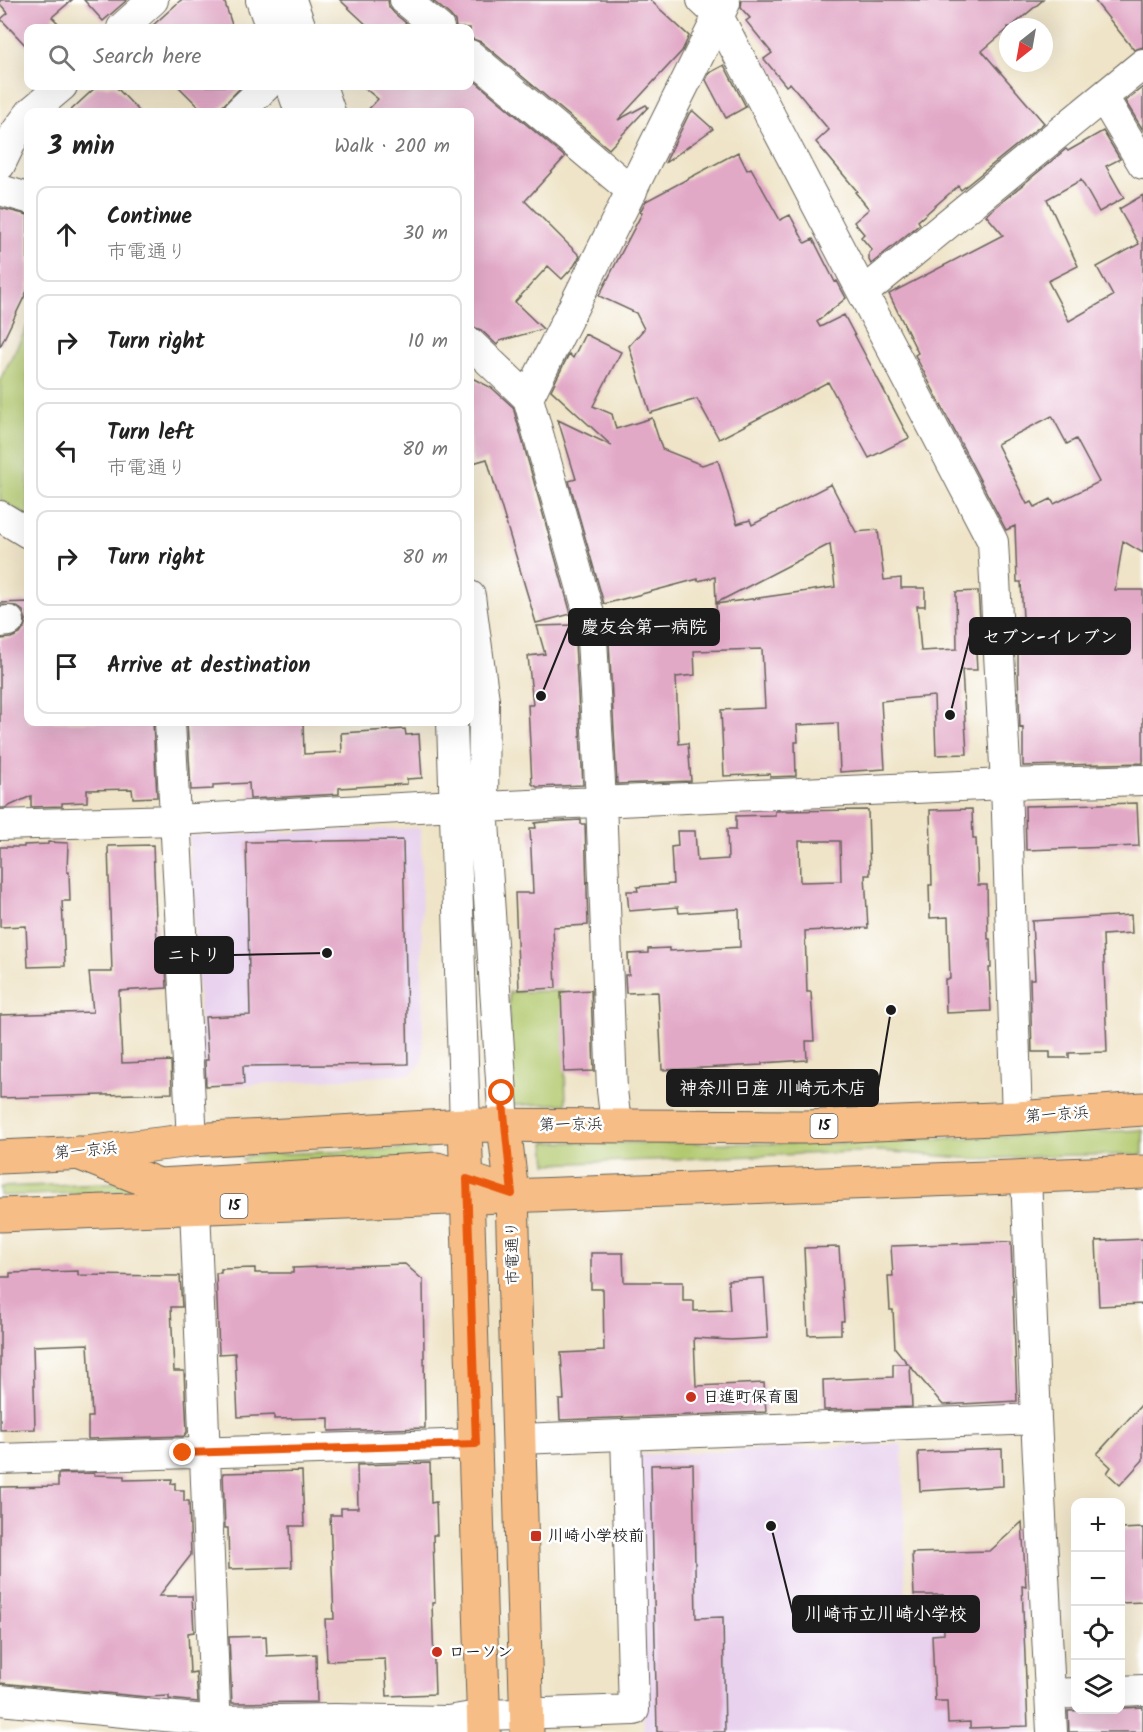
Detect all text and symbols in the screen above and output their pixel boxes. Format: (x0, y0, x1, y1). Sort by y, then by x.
north arrow (999, 18, 1053, 72)
search box (24, 24, 474, 90)
text: Search here (93, 40, 201, 75)
icon: search (45, 41, 78, 74)
text: 3 min (48, 126, 115, 168)
text: Walk · 200 m (334, 131, 450, 163)
text: Continue (107, 200, 192, 235)
icon: ahead (50, 218, 83, 251)
text: 30 m (403, 218, 448, 250)
text: 市電通り (107, 237, 187, 269)
text: Turn right (107, 325, 205, 360)
icon: right (50, 326, 83, 359)
text: 10 m (408, 326, 448, 358)
text: Turn left (107, 416, 194, 451)
icon: left (50, 434, 83, 467)
text: 80 m (402, 434, 448, 466)
text: 市電通り (107, 453, 187, 485)
text: Turn right (107, 541, 205, 576)
icon: right (50, 542, 83, 575)
text: 80 m (402, 542, 448, 574)
callout: 慶友会第一病院 (569, 609, 719, 645)
text: 慶友会第一病院 (581, 614, 707, 643)
callout: セブン-イレブン (970, 618, 1130, 654)
text: セブン-イレブン (982, 624, 1118, 653)
text: Arrive at destination (107, 649, 310, 684)
icon: arrive (50, 650, 83, 683)
callout: ニトリ (155, 937, 233, 973)
text: ニトリ (167, 942, 221, 971)
callout: 神奈川日産 川崎元木店 (667, 1070, 878, 1106)
text: 神奈川日産 川崎元木店 (680, 1075, 866, 1104)
route start (488, 1079, 514, 1105)
street label: 第一京浜 (1024, 1100, 1090, 1130)
street label: 第一京浜 (539, 1112, 603, 1138)
road number: 15 (810, 1114, 838, 1138)
street label: 第一京浜 (53, 1136, 119, 1166)
road number: 15 (220, 1194, 248, 1218)
street label: 市電通り (500, 1221, 526, 1285)
place label: 日進町保育園 (703, 1385, 799, 1410)
marker: 日進町保育園 (684, 1390, 698, 1404)
route end (169, 1439, 195, 1465)
map controls (1071, 1498, 1125, 1714)
button: + (1071, 1498, 1125, 1552)
place label: 川崎小学校前 (548, 1524, 644, 1549)
marker: 川崎小学校前 (529, 1529, 543, 1543)
button: − (1071, 1552, 1125, 1606)
callout: 川崎市立川崎小学校 (793, 1596, 979, 1632)
text: 川崎市立川崎小学校 (805, 1601, 967, 1630)
button: locate (1071, 1606, 1125, 1660)
place label: ローソン (449, 1640, 513, 1665)
marker: ローソン (430, 1645, 444, 1659)
button: layers (1071, 1660, 1125, 1714)

